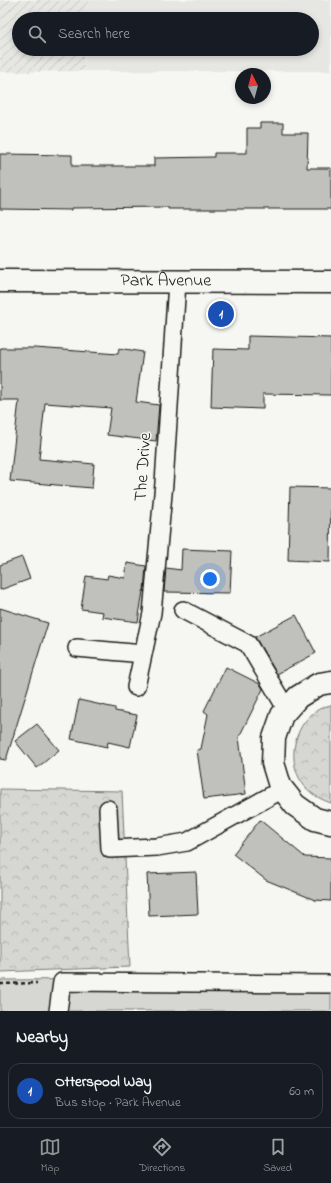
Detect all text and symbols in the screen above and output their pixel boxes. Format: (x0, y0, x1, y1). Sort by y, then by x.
search box (12, 12, 319, 56)
icon: search (26, 23, 48, 45)
text: Search here (58, 23, 130, 45)
north arrow (235, 68, 271, 104)
street label: Park Avenue (120, 268, 212, 295)
pin: 1 (208, 299, 234, 329)
street label: The Drive (129, 431, 159, 502)
your location (200, 569, 220, 589)
text: Nearby (16, 1025, 68, 1050)
text: Otterspool Way (55, 1071, 152, 1093)
text: 1 (28, 1082, 32, 1101)
text: 60 m (289, 1082, 314, 1101)
text: Bus stop · Park Avenue (55, 1093, 181, 1112)
tab: Map (39, 1136, 61, 1176)
tab: Directions (139, 1136, 185, 1176)
tab: Saved (263, 1136, 292, 1176)

